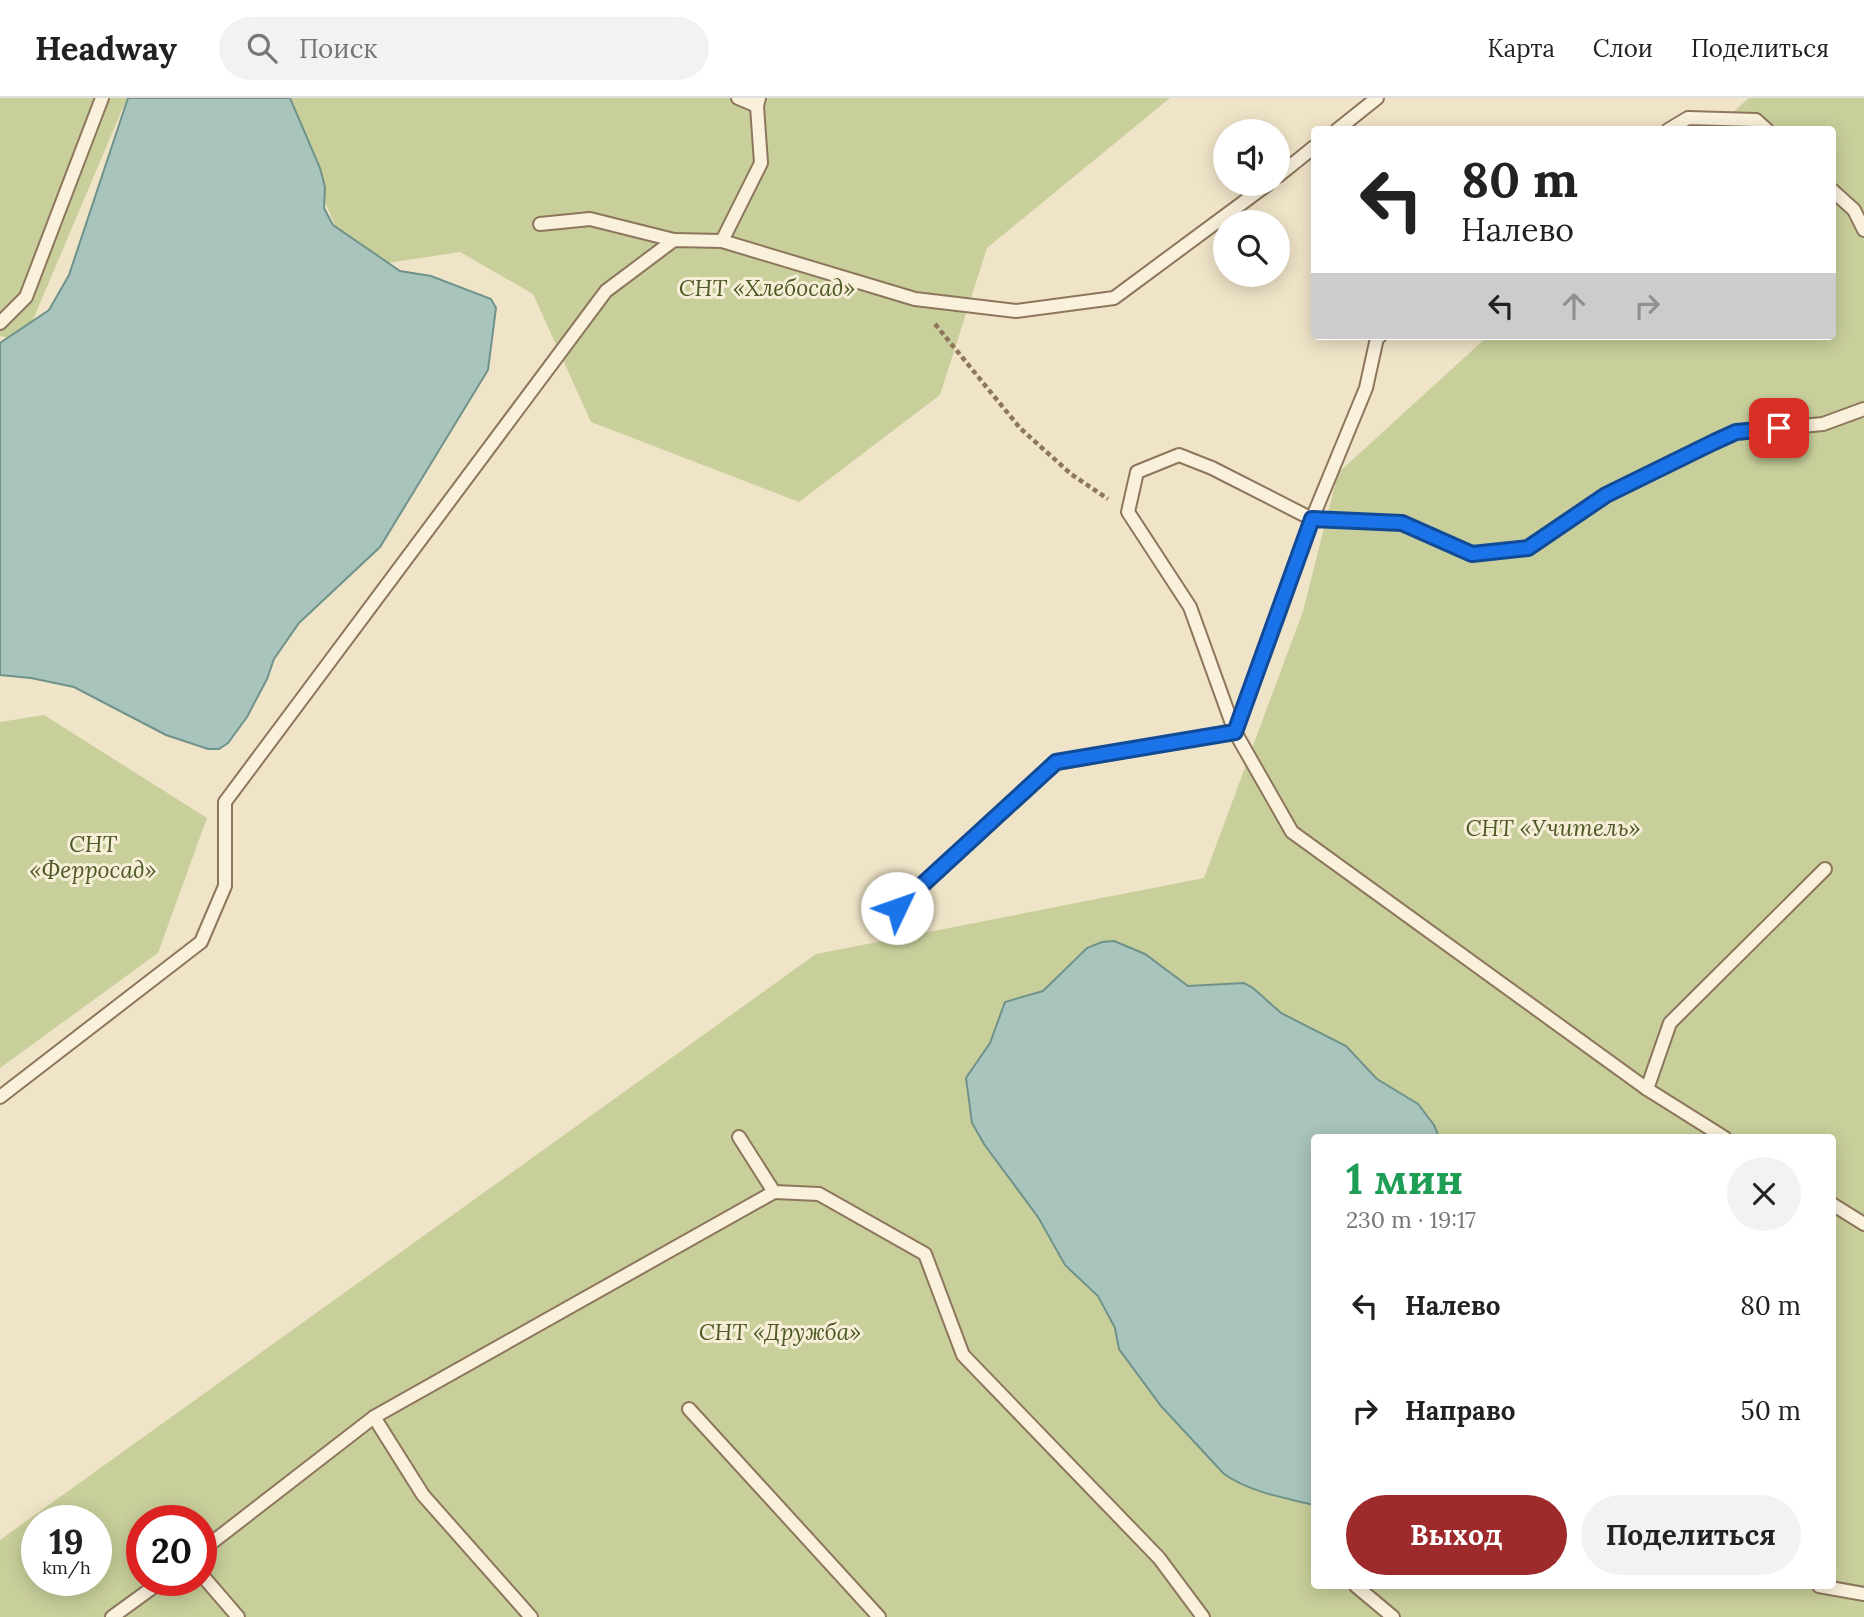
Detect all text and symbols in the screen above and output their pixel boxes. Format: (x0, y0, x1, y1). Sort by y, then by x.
search box (219, 17, 709, 80)
text: Headway (35, 27, 177, 69)
icon: search (243, 29, 281, 67)
text: Поиск (299, 32, 377, 65)
text: Карта (1487, 33, 1555, 64)
text: Слои (1593, 33, 1653, 64)
text: Поделиться (1691, 33, 1829, 64)
map controls (1213, 119, 1290, 287)
button: sound (1213, 119, 1290, 196)
text: 80 m (1461, 148, 1578, 210)
icon: left (1346, 154, 1437, 245)
text: Налево (1461, 209, 1574, 250)
button: search (1213, 210, 1290, 287)
park label: СНТ «Хлебосад» (679, 273, 855, 302)
icon: left (1482, 287, 1520, 325)
icon: ahead (1555, 287, 1593, 325)
icon: right (1628, 287, 1666, 325)
pin (1749, 398, 1809, 458)
icon: arrive (1760, 409, 1798, 447)
park label: СНТ «Учитель» (1466, 813, 1640, 842)
park label: СНТ «Ферросад» (30, 829, 156, 884)
position arrow (860, 871, 934, 945)
text: 1 мин (1346, 1152, 1463, 1206)
button: close (1727, 1157, 1801, 1231)
text: 230 m · 19:17 (1346, 1205, 1476, 1234)
icon: left (1346, 1287, 1384, 1325)
text: Налево (1405, 1289, 1501, 1322)
text: 80 m (1740, 1289, 1801, 1322)
park label: СНТ «Дружба» (699, 1317, 861, 1346)
icon: right (1346, 1392, 1384, 1430)
text: Направо (1405, 1394, 1516, 1427)
text: 50 m (1741, 1394, 1801, 1427)
button: Выход (1346, 1495, 1567, 1575)
button: Поделиться (1581, 1495, 1801, 1575)
speed limit sign: 20 (126, 1505, 217, 1596)
text: 19 (49, 1519, 84, 1564)
text: km/h (42, 1556, 91, 1579)

